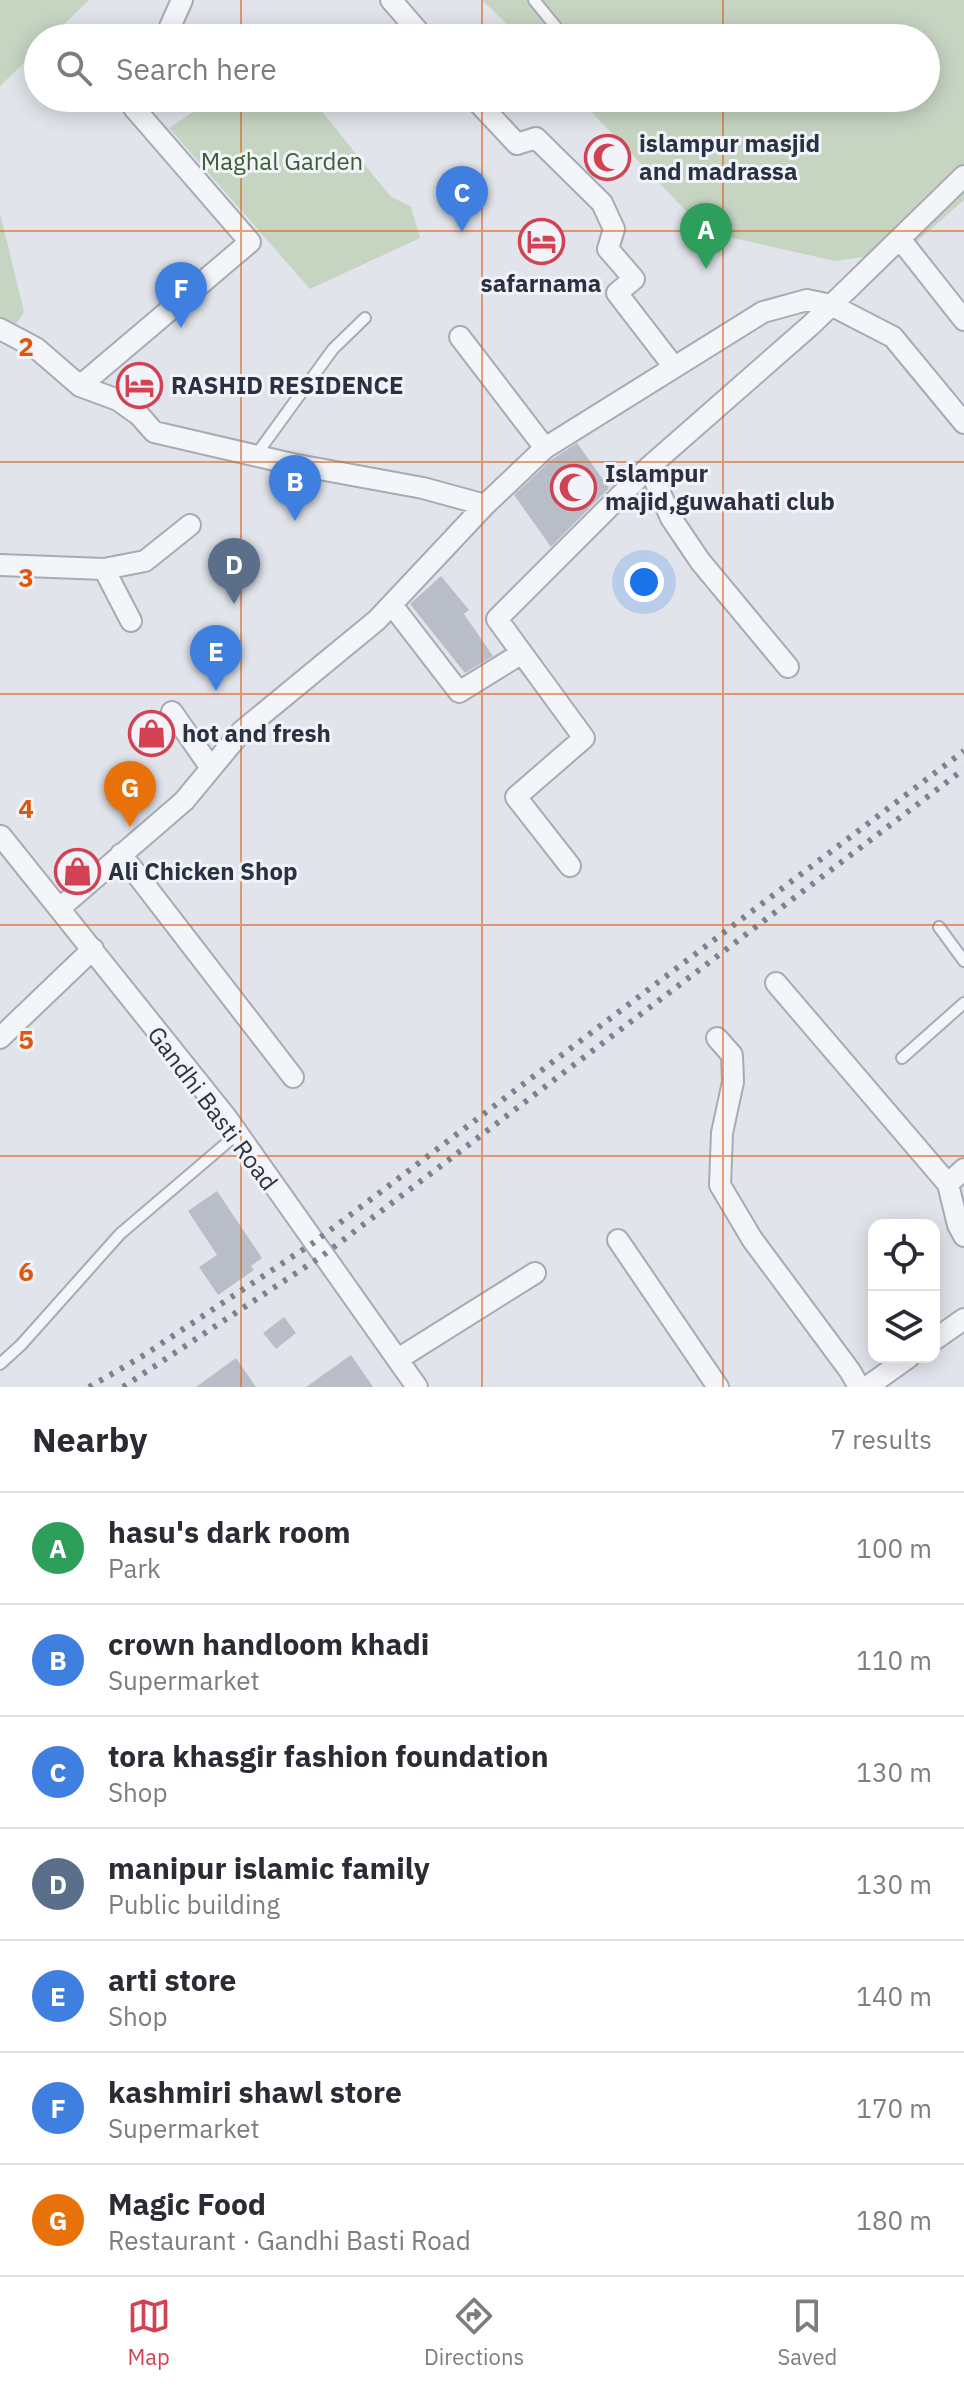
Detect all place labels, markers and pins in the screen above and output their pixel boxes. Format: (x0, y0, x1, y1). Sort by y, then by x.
place label: islampur masjid and madrassa (639, 127, 820, 187)
mosque icon: islampur masjid and madrassa (584, 133, 632, 181)
pin: C (436, 166, 488, 232)
pin: A (680, 203, 732, 269)
hotel icon: safarnama (517, 217, 565, 265)
pin: F (155, 262, 207, 328)
place label: safarnama (481, 267, 601, 299)
hotel icon: RASHID RESIDENCE (116, 361, 164, 409)
place label: RASHID RESIDENCE (171, 369, 404, 401)
pin: B (269, 455, 321, 521)
place label: Islampur majid,guwahati club (605, 457, 835, 517)
mosque icon: Islampur majid,guwahati club (550, 463, 598, 511)
pin: D (208, 538, 260, 604)
pin: E (190, 625, 242, 691)
shop icon: hot and fresh (127, 709, 175, 757)
place label: hot and fresh (182, 717, 331, 749)
pin: G (104, 761, 156, 827)
shop icon: Ali Chicken Shop (53, 847, 101, 895)
place label: Ali Chicken Shop (108, 855, 298, 887)

